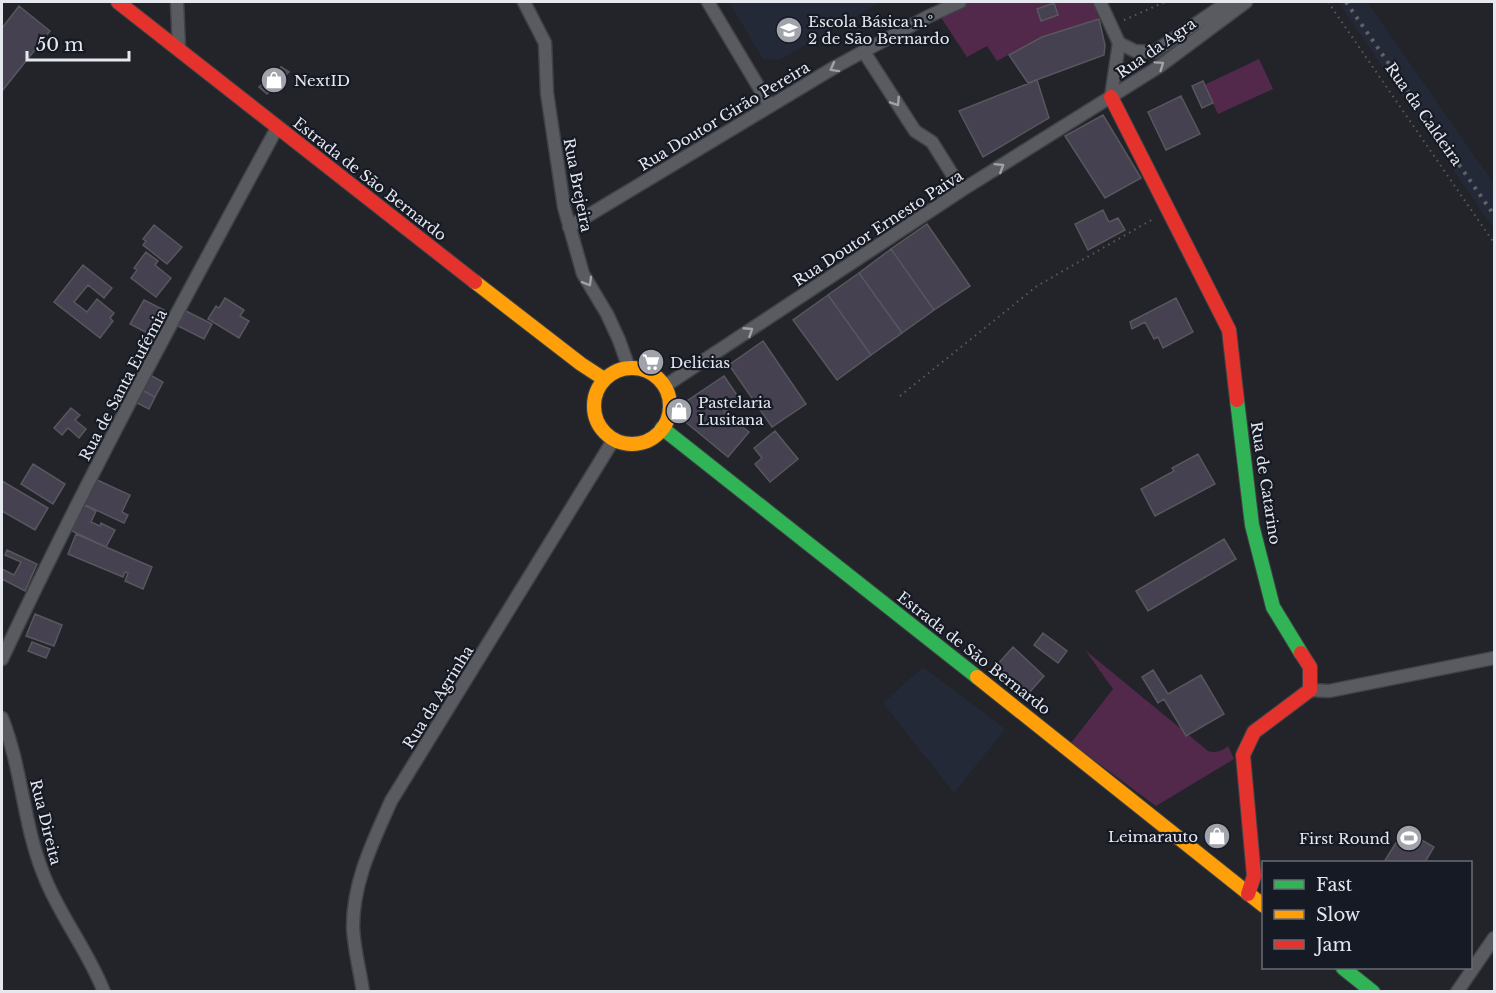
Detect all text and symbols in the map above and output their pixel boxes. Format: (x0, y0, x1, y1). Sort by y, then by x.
place label: Escola Básica n.º 2 de São Bernardo (808, 12, 950, 48)
street label: Rua da Agra (1113, 13, 1200, 82)
school or university icon: Escola Básica n.º 2 de São Bernardo (774, 15, 804, 45)
scale bar (27, 24, 129, 62)
text: 50 m (36, 34, 84, 56)
street label: Rua Doutor Girão Pereira (635, 57, 814, 175)
street label: Rua da Caldeira (1381, 59, 1467, 170)
one-way arrow (830, 61, 841, 72)
one-way arrow (1153, 61, 1164, 72)
shop icon: NextID (259, 65, 289, 95)
place label: NextID (294, 71, 350, 90)
one-way arrow (888, 95, 899, 106)
street label: Estrada de São Bernardo (290, 113, 451, 245)
street label: Rua Brejeira (560, 136, 597, 234)
one-way arrow (994, 162, 1004, 174)
street label: Rua Doutor Ernesto Paiva (790, 166, 967, 290)
one-way arrow (580, 276, 592, 286)
street label: Rua de Santa Eufémia (75, 305, 171, 464)
one-way arrow (742, 327, 753, 338)
supermarket icon: Delicias (636, 347, 666, 377)
place label: Delicias (670, 353, 730, 372)
place label: Pastelaria Lusitana (698, 393, 772, 429)
shop icon: Pastelaria Lusitana (664, 396, 694, 426)
street label: Rua de Catarino (1247, 420, 1285, 546)
street label: Estrada de São Bernardo (894, 587, 1055, 719)
street label: Rua da Agrinha (399, 641, 478, 752)
street label: Rua Direita (26, 777, 66, 867)
shop icon: Leimarauto (1202, 821, 1232, 851)
sports icon: First Round (1394, 823, 1424, 853)
place label: Leimarauto (1108, 827, 1198, 846)
place label: First Round (1299, 829, 1390, 848)
legend (1262, 861, 1472, 969)
text: Fast (1316, 874, 1353, 896)
text: Slow (1316, 904, 1361, 926)
text: Jam (1314, 934, 1352, 956)

